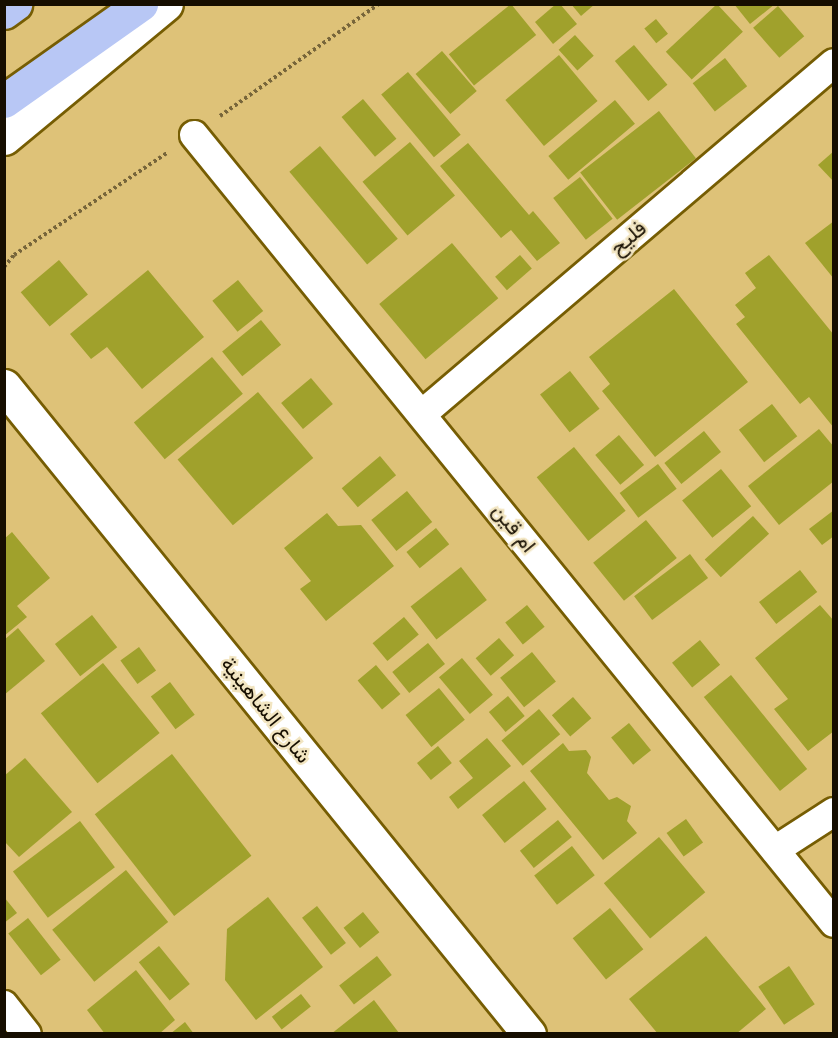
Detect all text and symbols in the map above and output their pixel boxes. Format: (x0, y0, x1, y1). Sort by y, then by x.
street label: فليح (605, 216, 651, 260)
street label: ام قين (487, 499, 541, 557)
street label: شارع الشاهينية (216, 652, 316, 768)

